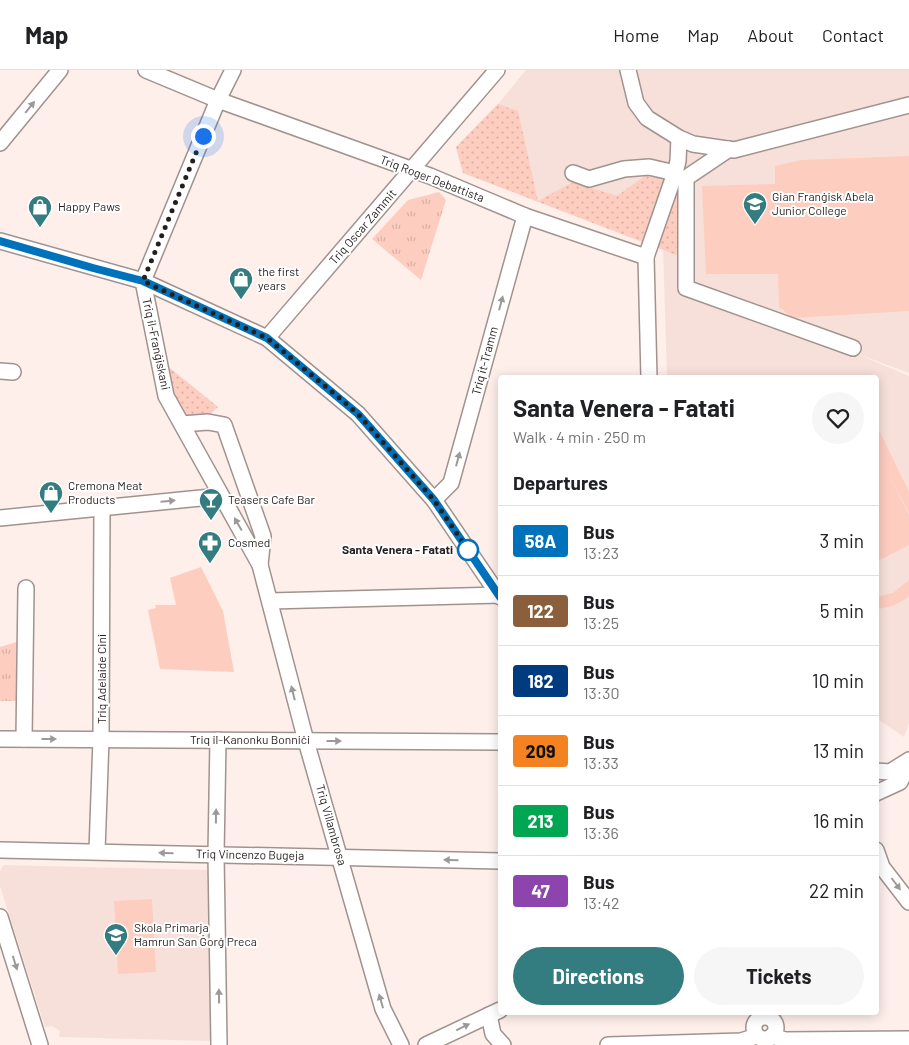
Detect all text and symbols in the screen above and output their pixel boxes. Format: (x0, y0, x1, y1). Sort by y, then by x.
text: Map (25, 20, 68, 49)
text: Home (613, 24, 659, 46)
text: Map (687, 24, 719, 46)
text: About (747, 24, 794, 46)
text: Contact (822, 24, 884, 46)
one-way arrow (24, 100, 35, 113)
your location (191, 124, 216, 149)
street label: Triq Roger Debattista (378, 152, 486, 204)
street label: Triq Oscar Zammit (326, 186, 399, 267)
place label: Gian Franġisk Abela Junior College (772, 189, 874, 217)
school or university icon: Gian Franġisk Abela Junior College (742, 191, 768, 225)
shop icon: Happy Paws (27, 194, 53, 228)
place label: Happy Paws (58, 199, 120, 213)
place label: the first years (258, 264, 299, 292)
shop icon: the first years (228, 266, 254, 300)
one-way arrow (497, 295, 505, 310)
street label: Triq il-Franġiskani (140, 297, 174, 391)
street label: Triq it-Tramm (468, 325, 500, 397)
button: heart (812, 392, 864, 444)
text: Santa Venera - Fatati (513, 393, 735, 422)
text: Walk · 4 min · 250 m (513, 427, 646, 446)
one-way arrow (454, 452, 462, 467)
text: Departures (513, 471, 608, 494)
place label: Cremona Meat Products (68, 478, 143, 506)
shop icon: Cremona Meat Products (38, 480, 64, 514)
bar icon: Teasers Cafe Bar (198, 487, 224, 521)
place label: Teasers Cafe Bar (228, 492, 316, 506)
one-way arrow (161, 497, 177, 505)
one-way arrow (233, 518, 242, 531)
text: Bus (583, 520, 615, 543)
text: 3 min (820, 529, 864, 552)
pharmacy icon: Cosmed (197, 530, 223, 564)
text: 58A (525, 530, 556, 552)
place label: Cosmed (228, 535, 270, 549)
marker: Santa Venera - Fatati (457, 539, 479, 561)
place label: Santa Venera - Fatati (342, 542, 453, 556)
text: 13:23 (583, 543, 619, 562)
text: Bus (583, 590, 615, 613)
text: 5 min (820, 599, 864, 622)
text: 122 (527, 600, 554, 622)
text: 13:25 (583, 613, 619, 632)
street label: Triq Adelaide Cini (94, 634, 108, 724)
text: Bus (583, 660, 615, 683)
text: 10 min (812, 669, 864, 692)
text: 182 (527, 670, 554, 692)
text: 13:30 (583, 683, 620, 702)
one-way arrow (289, 685, 297, 700)
text: Bus (583, 730, 615, 753)
street label: Triq il-Kanonku Bonniċi (190, 732, 310, 746)
one-way arrow (41, 735, 57, 743)
one-way arrow (326, 737, 342, 745)
text: 13 min (813, 739, 864, 762)
text: 209 (526, 740, 555, 762)
text: 13:33 (583, 753, 619, 772)
street label: Triq Villambrosa (314, 783, 350, 867)
text: Bus (583, 800, 615, 823)
one-way arrow (213, 808, 221, 824)
text: 16 min (813, 809, 864, 832)
text: 213 (527, 810, 554, 832)
text: 13:36 (583, 823, 619, 842)
street label: Triq Vincenzo Bugeja (196, 846, 304, 862)
one-way arrow (158, 849, 174, 857)
one-way arrow (443, 855, 459, 863)
text: Bus (583, 870, 615, 893)
one-way arrow (890, 877, 901, 890)
text: 22 min (809, 879, 864, 902)
text: 47 (531, 880, 550, 902)
text: 13:42 (583, 893, 620, 912)
place label: Skola Primarja Ħamrun San Ġorġ Preca (134, 920, 257, 948)
school or university icon: Skola Primarja Ħamrun San Ġorġ Preca (103, 922, 129, 956)
button: Directions (513, 947, 684, 1005)
button: Tickets (694, 947, 864, 1005)
one-way arrow (11, 956, 19, 971)
one-way arrow (214, 988, 222, 1004)
one-way arrow (377, 993, 385, 1008)
one-way arrow (456, 1023, 470, 1031)

